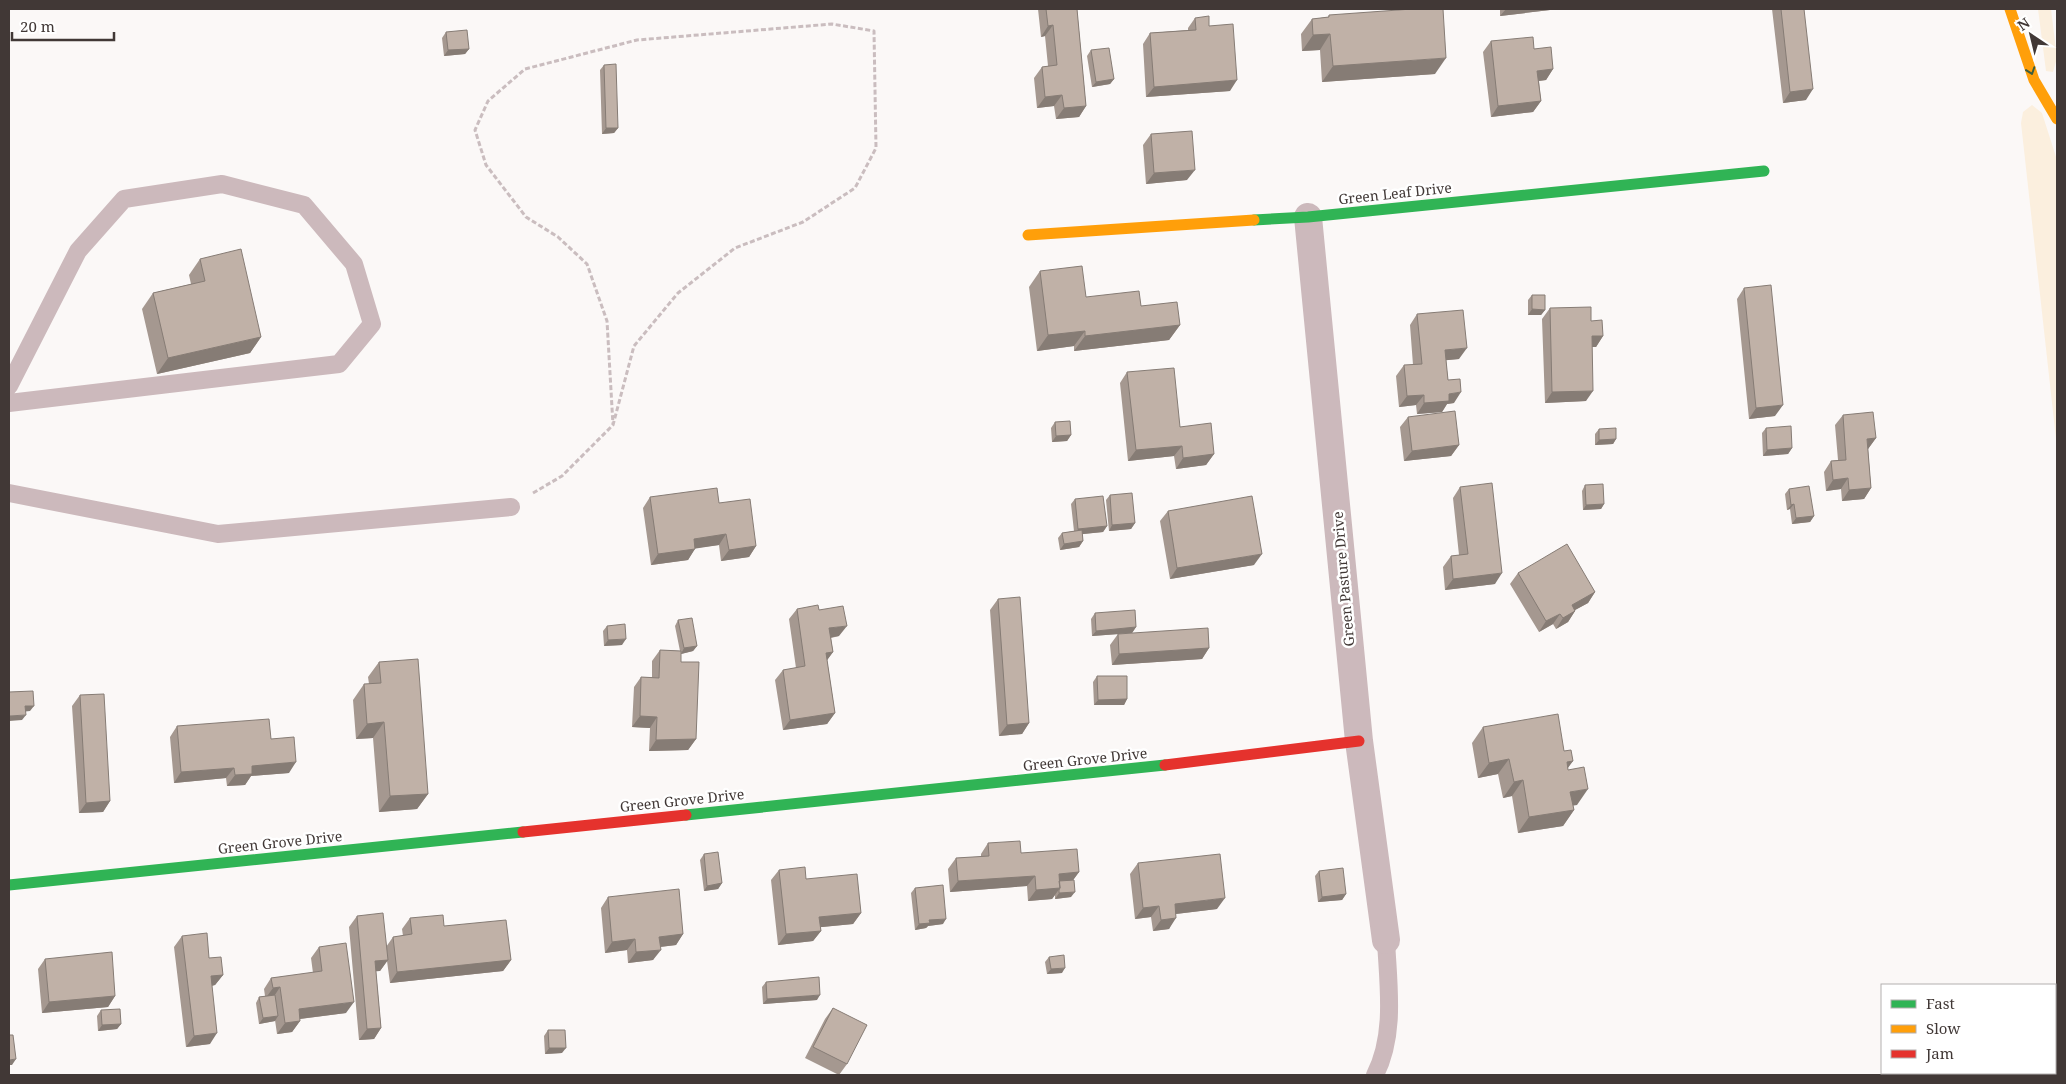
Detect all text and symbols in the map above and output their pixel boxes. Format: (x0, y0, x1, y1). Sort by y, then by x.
scale bar (12, 10, 115, 42)
north arrow (2006, 10, 2056, 60)
text: N (2013, 13, 2033, 35)
text: 20 m (20, 16, 55, 36)
one-way arrow (2025, 67, 2035, 75)
street label: Green Leaf Drive (1337, 178, 1453, 208)
street label: Green Pasture Drive (1328, 511, 1358, 647)
street label: Green Grove Drive (1022, 743, 1148, 775)
street label: Green Grove Drive (619, 784, 745, 816)
street label: Green Grove Drive (217, 826, 343, 858)
legend (1881, 984, 2056, 1074)
text: Fast (1926, 993, 1955, 1013)
text: Slow (1926, 1018, 1960, 1038)
text: Jam (1925, 1043, 1954, 1063)

